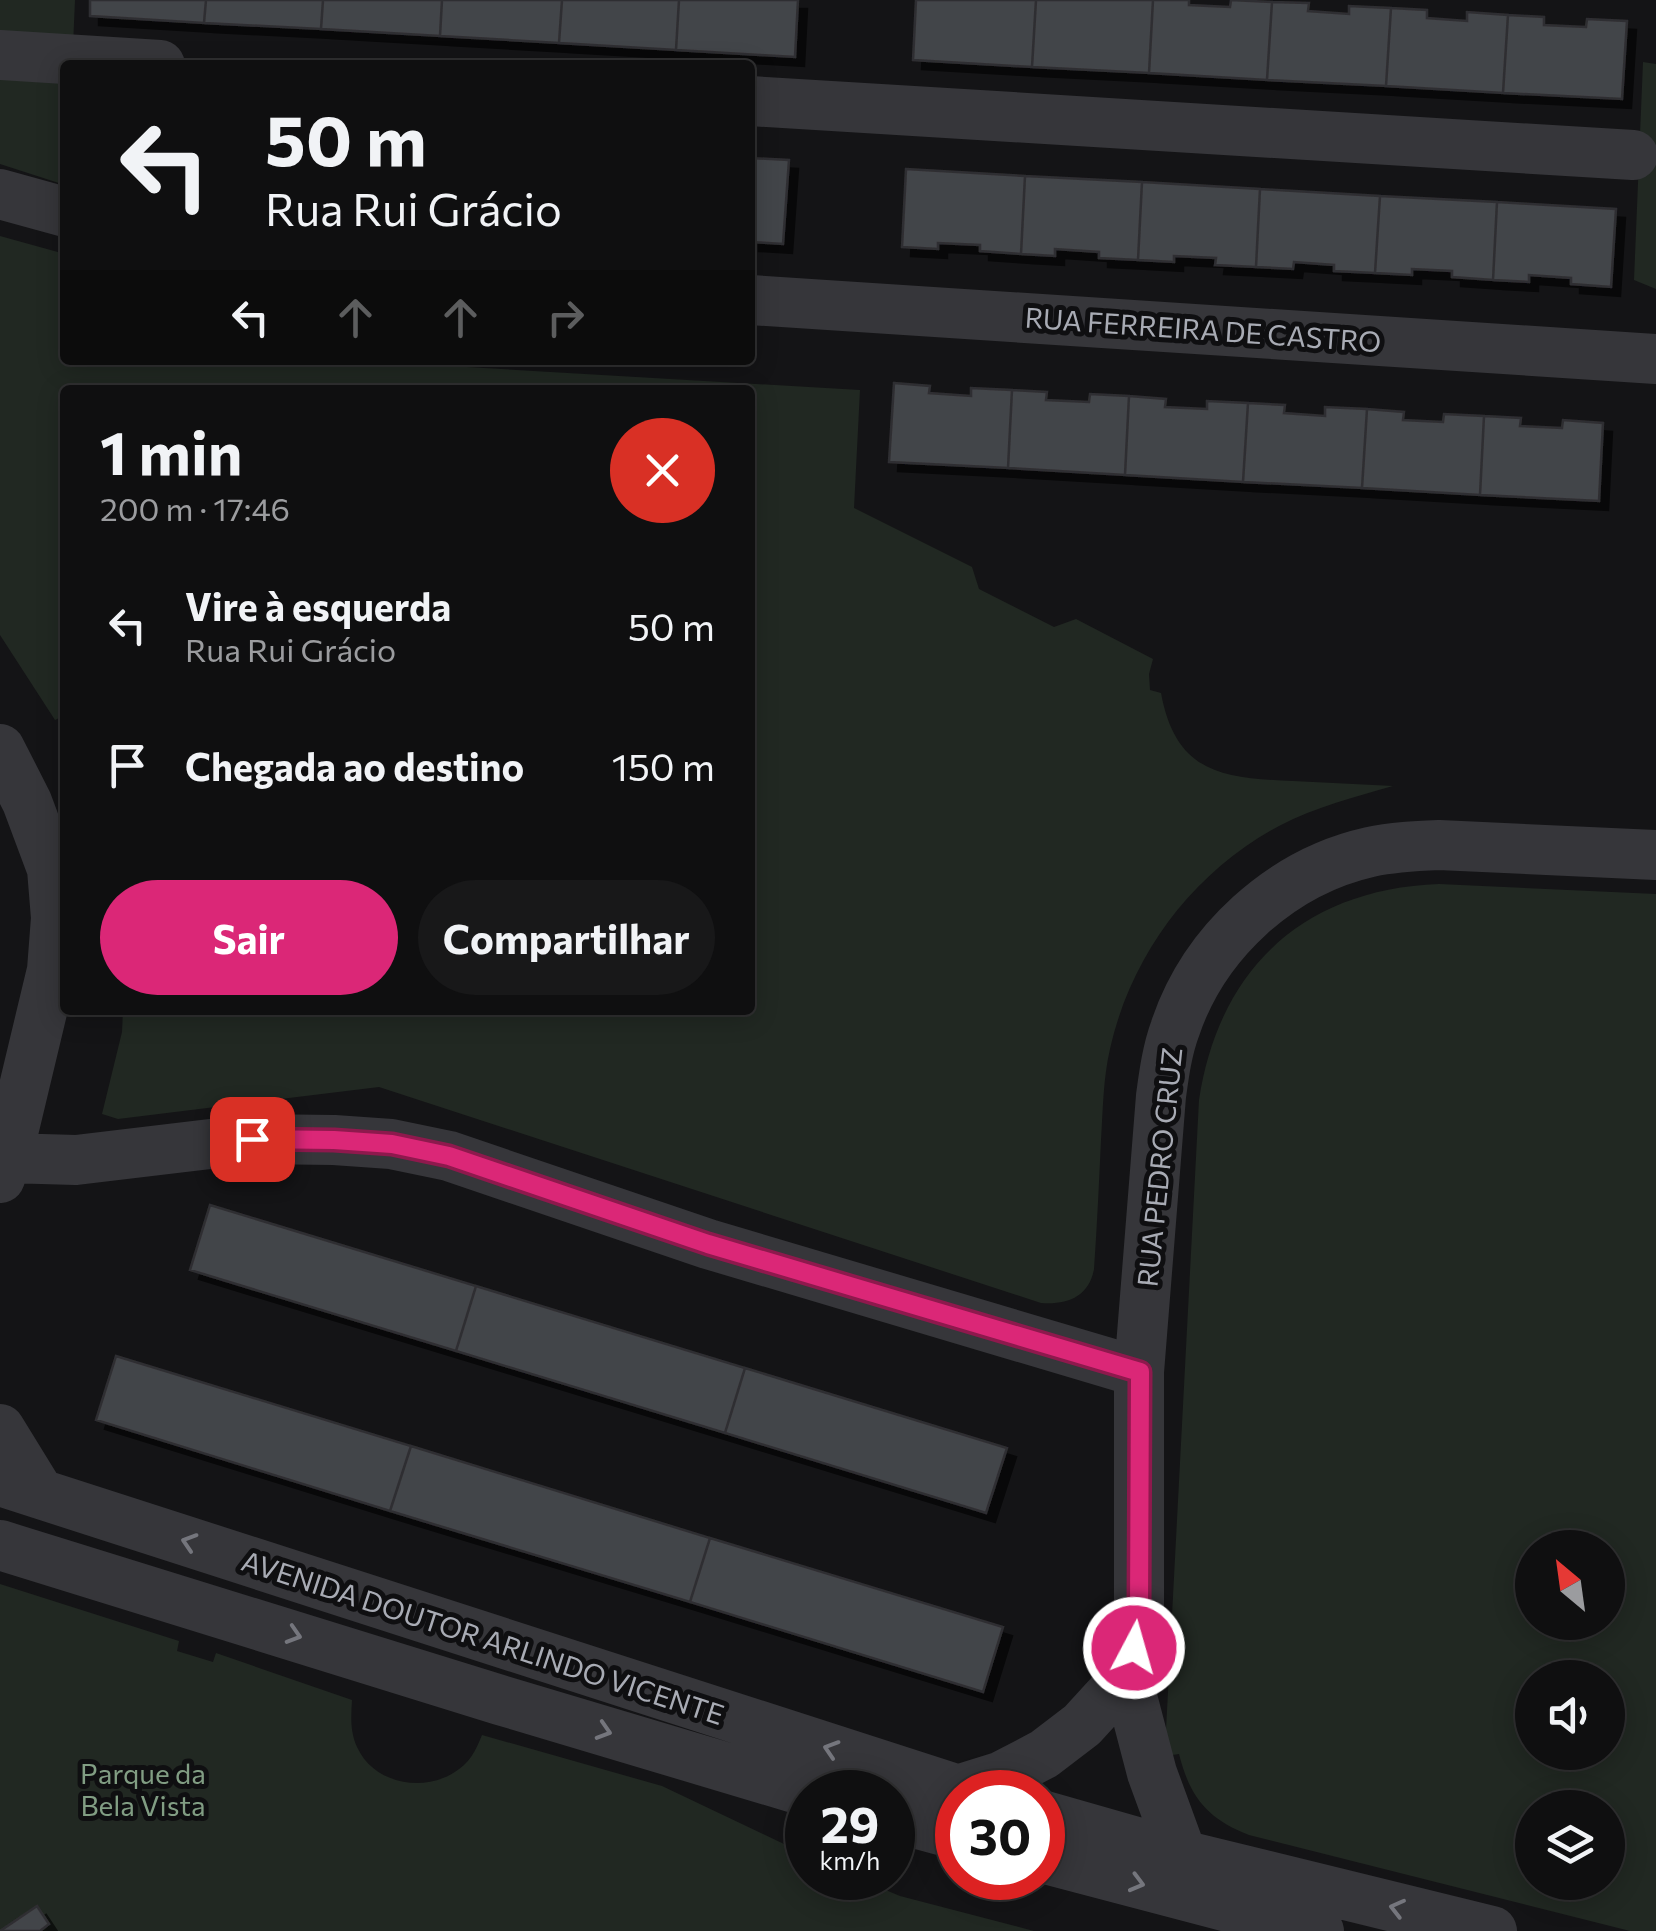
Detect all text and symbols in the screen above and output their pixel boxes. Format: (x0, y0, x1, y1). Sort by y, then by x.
text: 50 m (265, 95, 427, 180)
icon: left (100, 100, 230, 230)
text: Rua Rui Grácio (265, 180, 562, 235)
icon: left (223, 290, 278, 345)
icon: ahead (328, 290, 383, 345)
icon: ahead (433, 290, 488, 345)
icon: right (538, 290, 593, 345)
street label: RUA FERREIRA DE CASTRO (1024, 300, 1382, 358)
text: 1 min (100, 414, 242, 487)
button: close (610, 418, 715, 523)
text: 200 m · 17:46 (100, 488, 290, 528)
text: Vire à esquerda (185, 582, 451, 629)
icon: left (100, 598, 155, 653)
text: 50 m (628, 602, 715, 649)
text: Rua Rui Grácio (185, 629, 396, 669)
icon: arrive (100, 738, 155, 793)
text: Chegada ao destino (185, 742, 524, 789)
text: 150 m (612, 742, 715, 789)
button: Sair (100, 880, 398, 995)
button: Compartilhar (418, 880, 715, 995)
street label: RUA PEDRO CRUZ (1130, 1046, 1188, 1288)
pin (210, 1097, 295, 1182)
icon: arrive (225, 1112, 280, 1167)
north arrow (1515, 1530, 1625, 1640)
map controls (1515, 1530, 1625, 1900)
one-way arrow (181, 1533, 198, 1554)
street label: AVENIDA DOUTOR ARLINDO VICENTE (238, 1543, 728, 1731)
position arrow (1082, 1596, 1186, 1700)
one-way arrow (285, 1624, 302, 1644)
button: sound (1515, 1660, 1625, 1770)
one-way arrow (595, 1720, 612, 1740)
one-way arrow (823, 1741, 840, 1761)
park label: Parque da Bela Vista (80, 1756, 206, 1822)
speed limit sign: 30 (935, 1770, 1065, 1900)
button: layers (1515, 1790, 1625, 1900)
text: 29 (820, 1792, 879, 1853)
text: km/h (820, 1845, 880, 1875)
one-way arrow (1128, 1872, 1145, 1893)
one-way arrow (1389, 1899, 1406, 1920)

